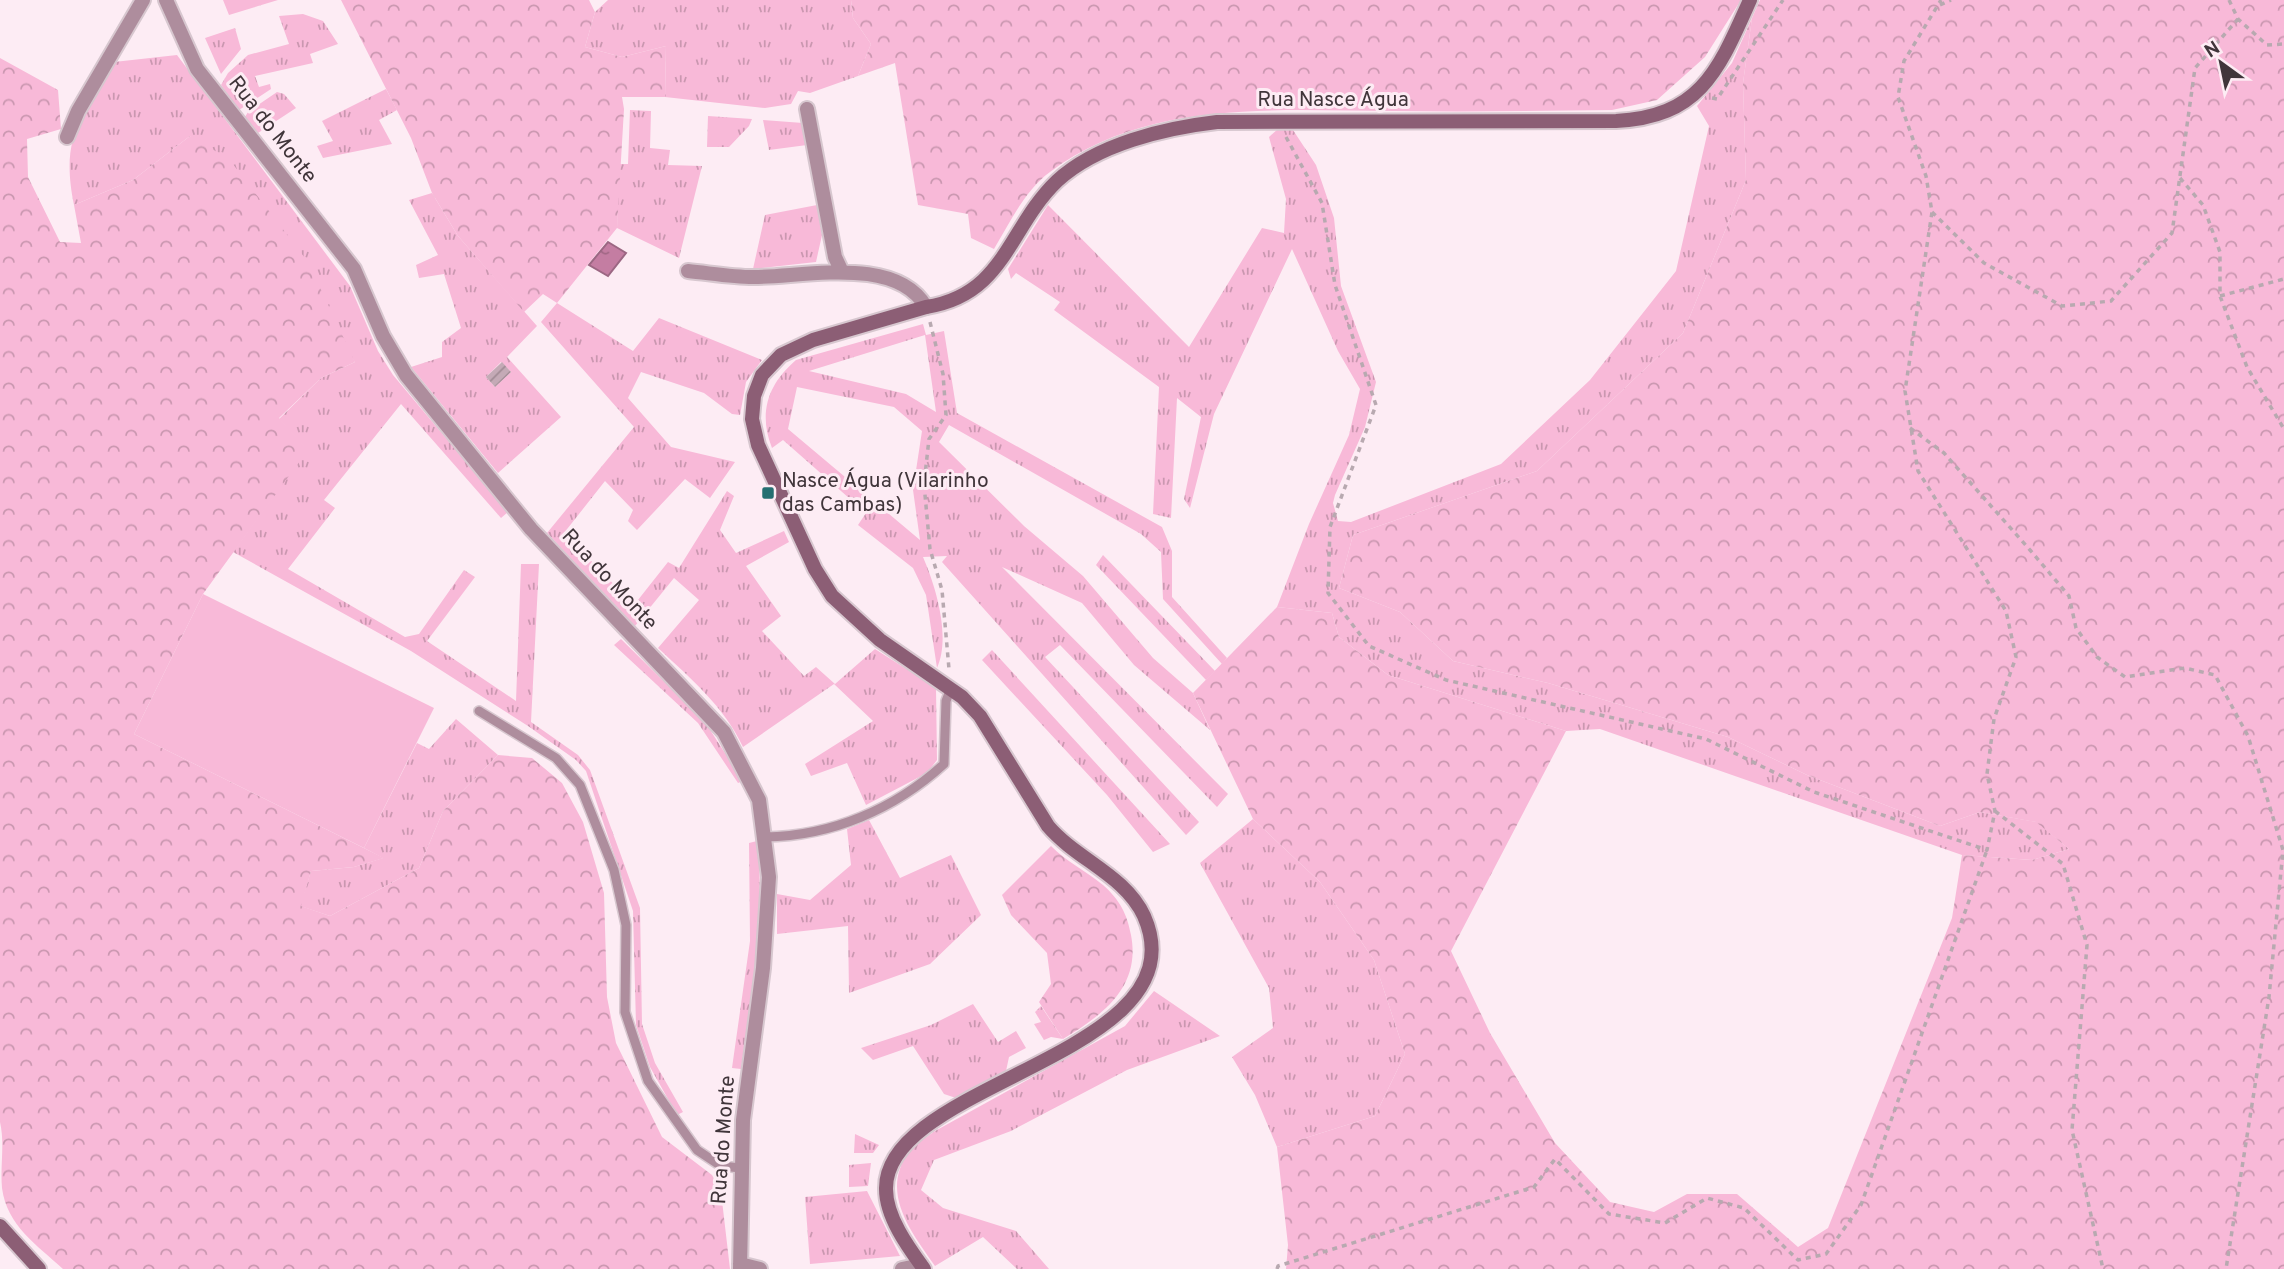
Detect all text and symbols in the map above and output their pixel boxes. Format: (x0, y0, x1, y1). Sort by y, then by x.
north arrow (2186, 28, 2256, 98)
text: N (2201, 37, 2225, 64)
street label: Rua do Monte (222, 71, 322, 189)
street label: Rua Nasce Água (1257, 86, 1409, 114)
place label: Nasce Água (Vilarinho das Cambas) (782, 467, 989, 519)
marker: Nasce Água (Vilarinho das Cambas) (760, 485, 776, 501)
street label: Rua do Monte (555, 524, 663, 636)
street label: Rua do Monte (706, 1075, 742, 1205)

